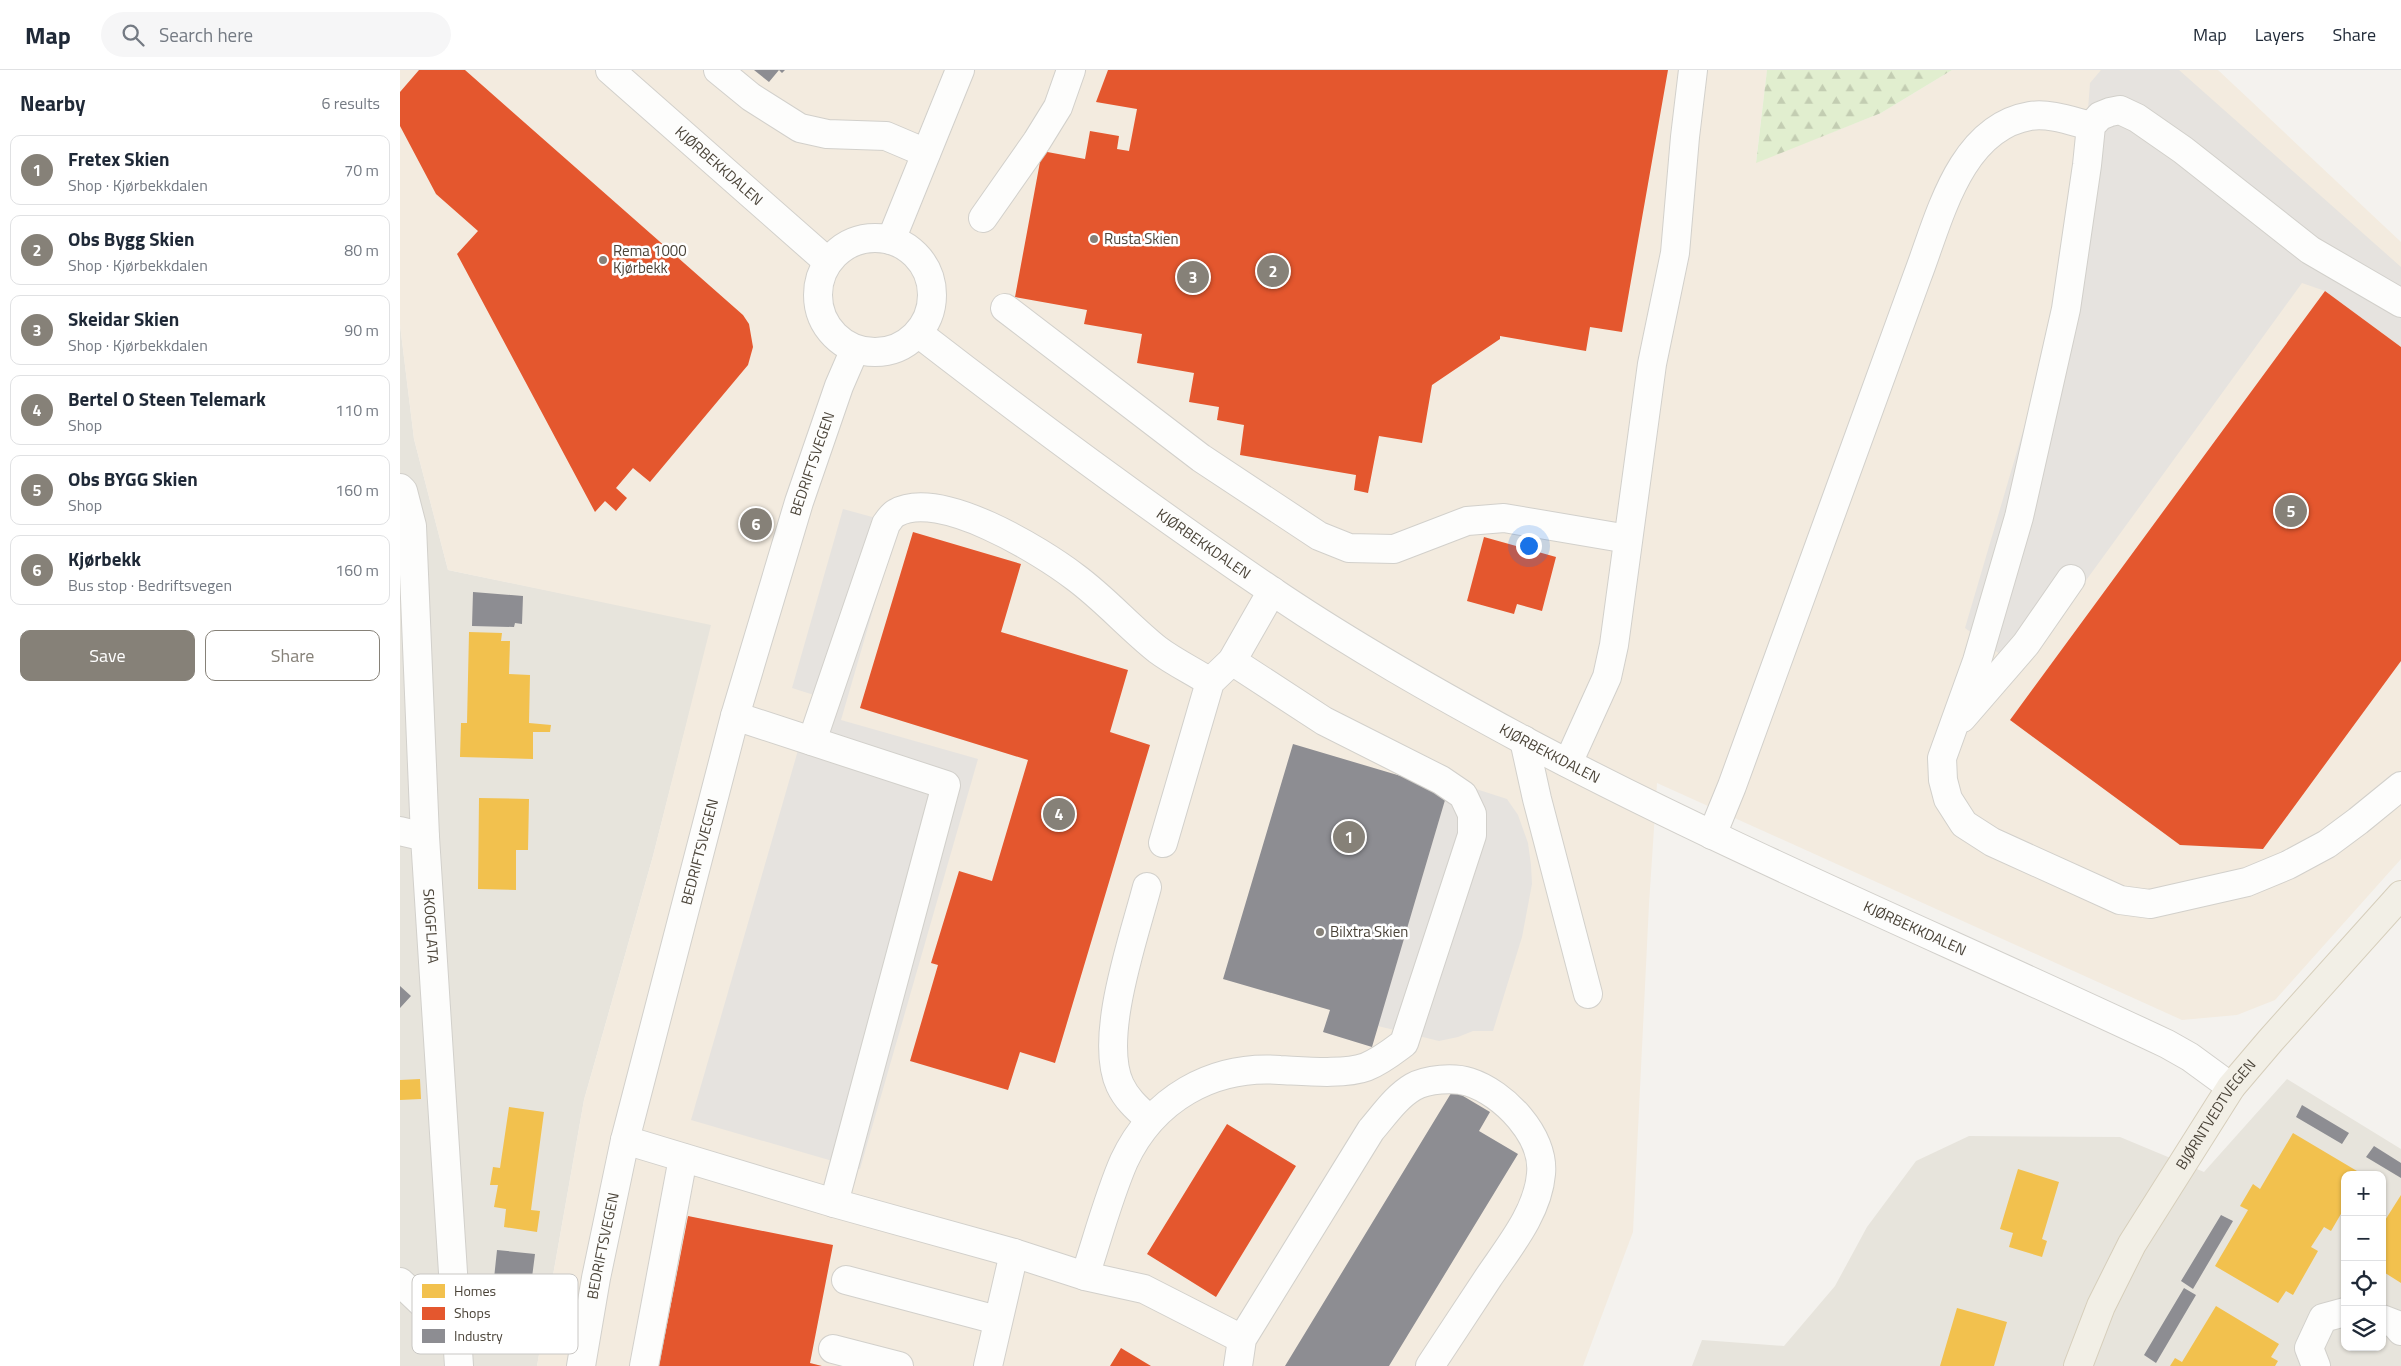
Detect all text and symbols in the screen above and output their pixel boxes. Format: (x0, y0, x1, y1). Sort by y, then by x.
search box (101, 12, 451, 57)
text: Map (25, 17, 71, 53)
text: Search here (159, 20, 253, 49)
icon: search (119, 21, 147, 49)
text: Map (2193, 21, 2227, 48)
text: Layers (2255, 21, 2304, 48)
text: Share (2332, 21, 2376, 48)
text: Nearby (20, 87, 85, 119)
text: 6 results (321, 91, 380, 115)
street label: KJØRBEKKDALEN (670, 120, 768, 211)
text: Fretex Skien (68, 144, 170, 173)
text: 1 (33, 158, 41, 182)
text: 70 m (344, 158, 379, 182)
text: Shop · Kjørbekkdalen (68, 173, 208, 197)
text: Obs Bygg Skien (68, 224, 194, 253)
place label: Rusta Skien (1104, 227, 1178, 250)
marker: Rusta Skien (1088, 233, 1100, 245)
text: 2 (33, 238, 41, 262)
text: 80 m (344, 238, 379, 262)
place label: Rema 1000 Kjørbekk (613, 239, 687, 279)
pin: 2 (1257, 252, 1289, 290)
text: Shop · Kjørbekkdalen (68, 253, 208, 277)
marker: Rema 1000 Kjørbekk (597, 254, 609, 266)
pin: 3 (1177, 258, 1209, 296)
text: Skeidar Skien (68, 304, 179, 333)
text: 3 (33, 318, 41, 342)
text: 90 m (344, 318, 379, 342)
text: Shop · Kjørbekkdalen (68, 333, 208, 357)
text: Bertel O Steen Telemark (68, 384, 266, 413)
text: 4 (33, 398, 41, 422)
text: 110 m (335, 398, 379, 422)
street label: BEDRIFTSVEGEN (783, 409, 840, 519)
text: Shop (68, 413, 102, 437)
text: Obs BYGG Skien (68, 464, 198, 493)
text: 5 (33, 478, 41, 502)
text: 160 m (335, 478, 379, 502)
pin: 5 (2275, 492, 2307, 530)
text: Shop (68, 493, 102, 517)
street label: KJØRBEKKDALEN (1152, 502, 1256, 585)
pin: 6 (740, 505, 772, 543)
your location (1516, 533, 1542, 559)
text: Kjørbekk (68, 544, 141, 573)
text: 6 (33, 558, 41, 582)
text: 160 m (335, 558, 379, 582)
text: Bus stop · Bedriftsvegen (68, 573, 232, 597)
button: Save (20, 630, 195, 681)
button: Share (205, 630, 380, 681)
street label: KJØRBEKKDALEN (1495, 717, 1604, 789)
pin: 4 (1043, 795, 1075, 833)
street label: BEDRIFTSVEGEN (675, 796, 724, 907)
pin: 1 (1333, 818, 1365, 856)
street label: SKOGFLATA (417, 888, 445, 964)
street label: KJØRBEKKDALEN (1860, 895, 1970, 961)
place label: Bilxtra Skien (1330, 920, 1408, 943)
marker: Bilxtra Skien (1314, 926, 1326, 938)
street label: BJØRNTVEDTVEGEN (2170, 1054, 2261, 1174)
map controls (2341, 1171, 2386, 1351)
button: + (2341, 1171, 2386, 1216)
street label: BEDRIFTSVEGEN (581, 1190, 625, 1301)
button: − (2341, 1216, 2386, 1261)
button: locate (2341, 1261, 2386, 1306)
legend (412, 1274, 578, 1354)
text: Homes (454, 1280, 496, 1301)
text: Shops (454, 1302, 490, 1323)
button: layers (2341, 1306, 2386, 1351)
text: Industry (454, 1325, 503, 1346)

